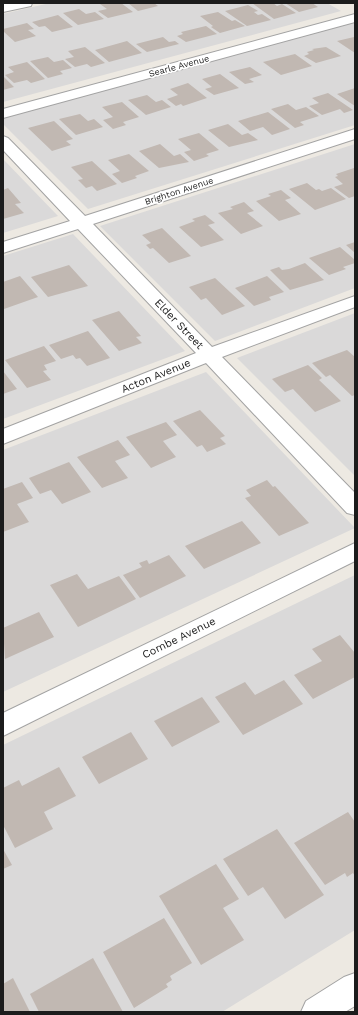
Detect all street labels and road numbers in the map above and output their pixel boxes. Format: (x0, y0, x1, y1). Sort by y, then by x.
street label: Searle Avenue (148, 53, 210, 79)
street label: Brighton Avenue (143, 175, 215, 207)
street label: Elder Street (152, 296, 206, 352)
street label: Acton Avenue (119, 356, 193, 396)
street label: Combe Avenue (140, 615, 218, 661)

